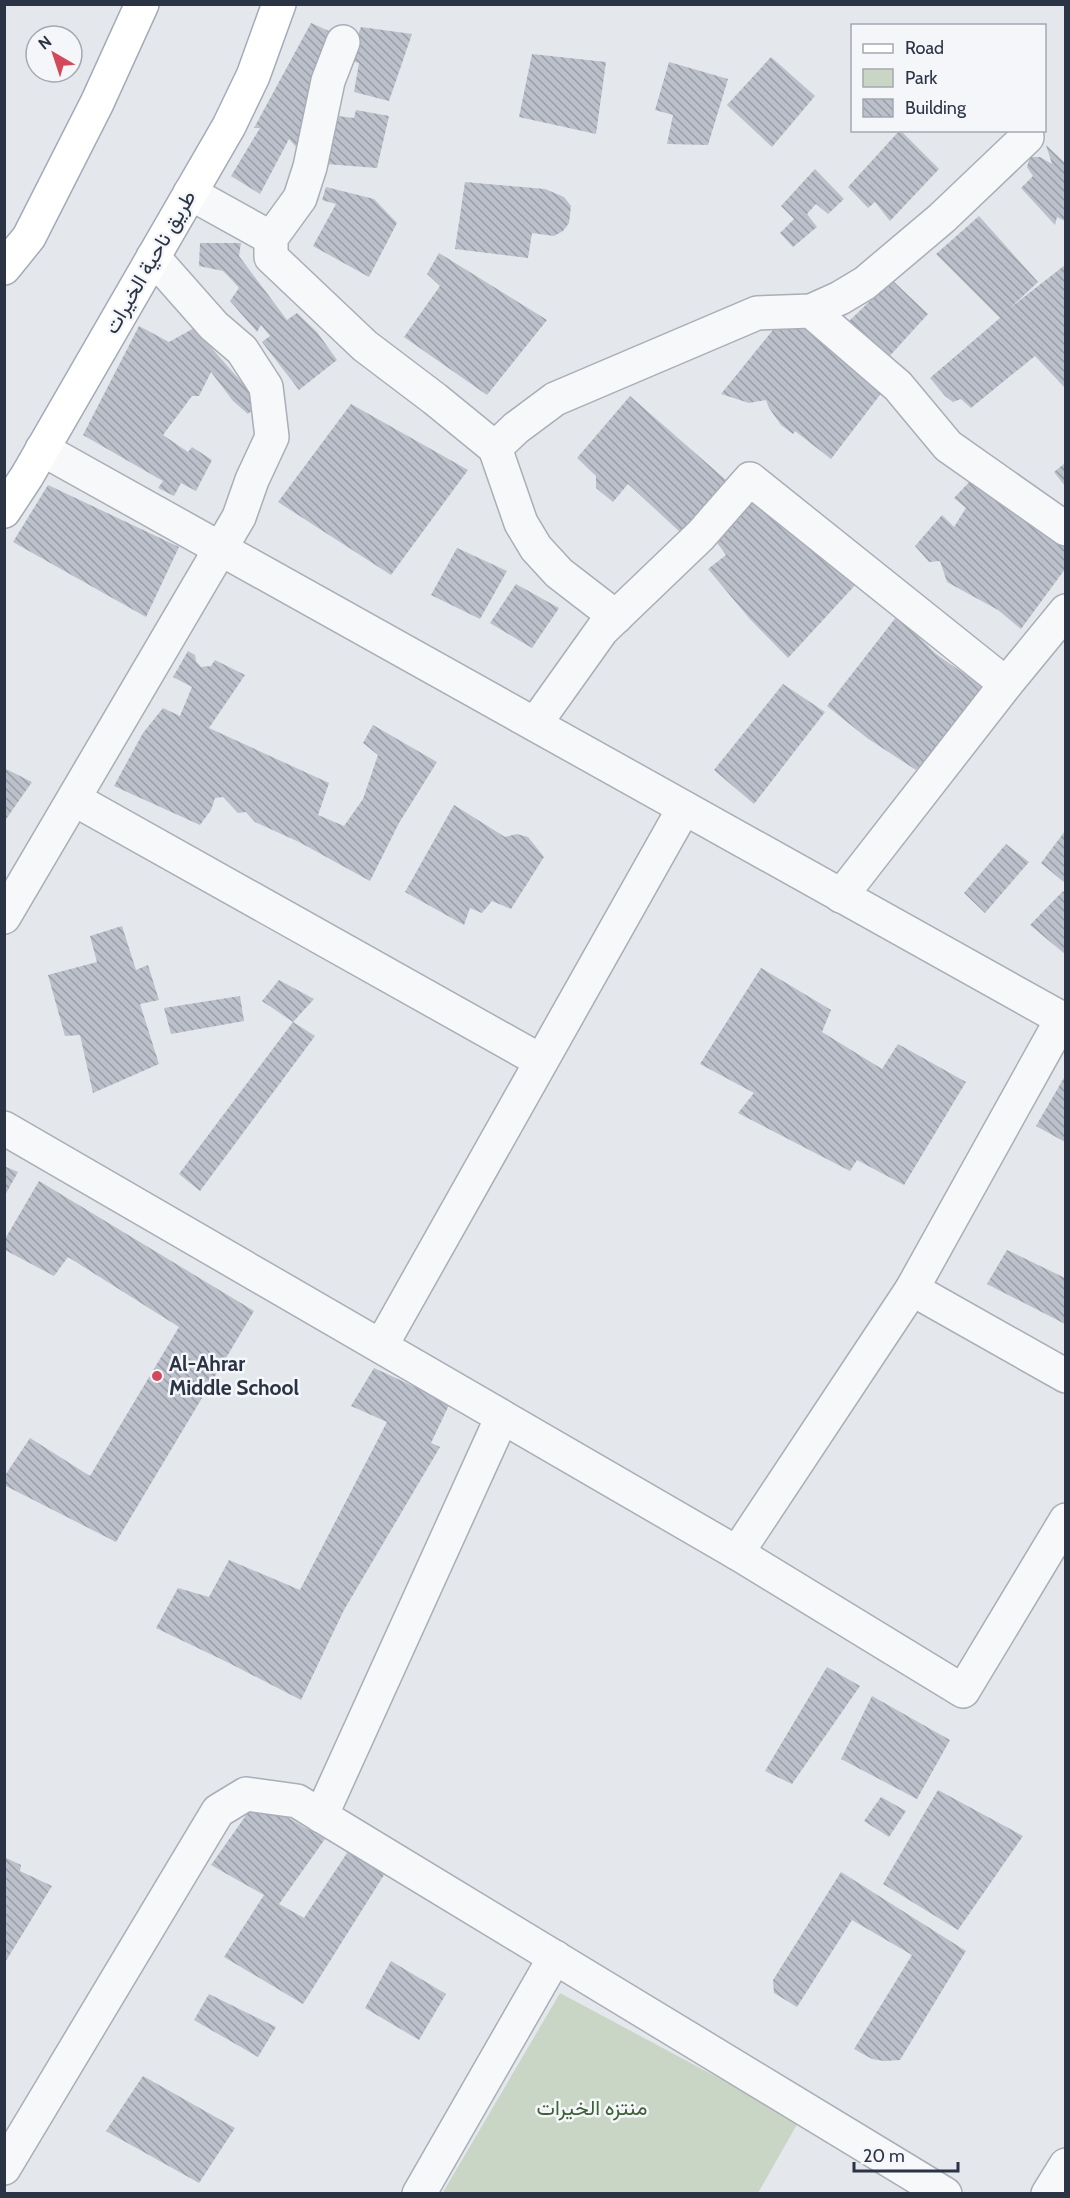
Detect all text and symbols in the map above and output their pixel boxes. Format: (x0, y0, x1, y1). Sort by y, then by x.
north arrow (24, 24, 84, 84)
legend (851, 24, 1046, 132)
text: N (35, 32, 55, 54)
text: Road (905, 37, 944, 59)
text: Park (905, 67, 938, 89)
text: Building (905, 97, 967, 119)
street label: طريق ناحية الخيرات (98, 186, 202, 338)
place label: Al-Ahrar Middle School (169, 1351, 300, 1400)
marker: Al-Ahrar Middle School (150, 1369, 164, 1383)
park label: منتزه الخيرات (537, 2095, 647, 2121)
scale bar (854, 2135, 958, 2173)
text: 20 m (863, 2145, 905, 2167)

